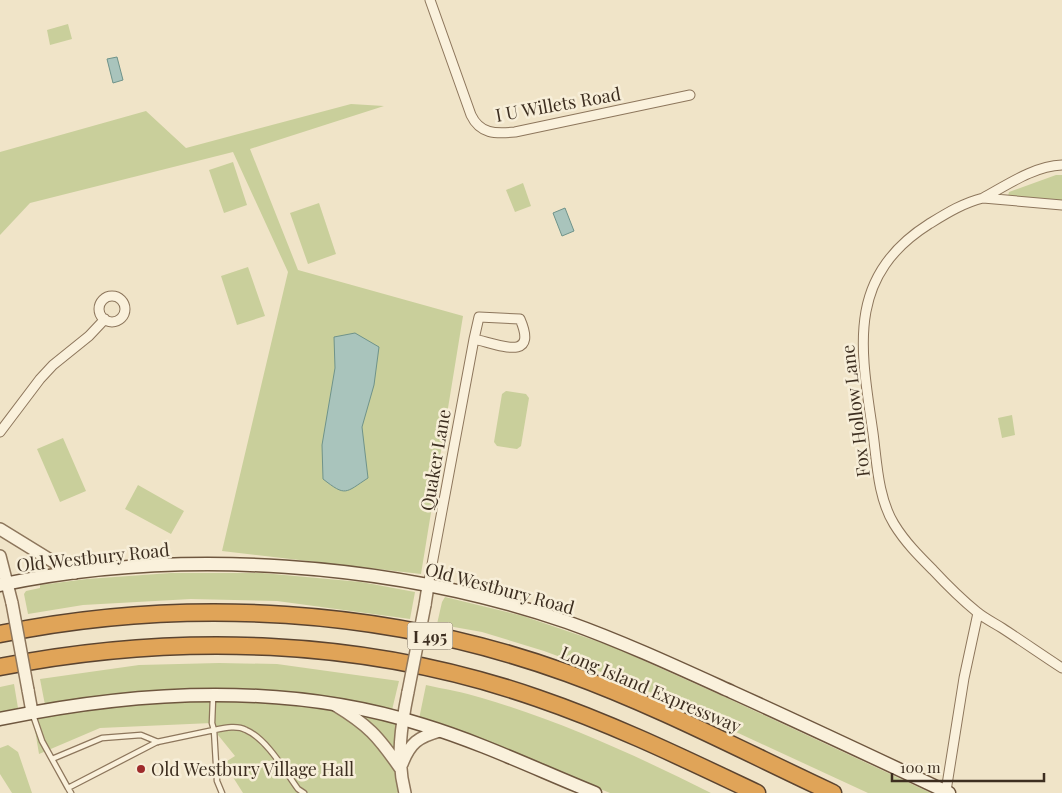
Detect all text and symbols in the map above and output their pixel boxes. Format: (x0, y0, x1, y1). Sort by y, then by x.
street label: I U Willets Road (493, 81, 623, 127)
street label: Fox Hollow Lane (835, 343, 875, 479)
street label: Quaker Lane (414, 407, 456, 513)
street label: Old Westbury Road (15, 537, 171, 577)
street label: Old Westbury Road (423, 557, 578, 620)
road number: I 495 (408, 622, 452, 650)
street label: Long Island Expressway (557, 640, 745, 738)
scale bar (892, 750, 1044, 782)
place label: Old Westbury Village Hall (151, 757, 354, 781)
text: 100 m (900, 757, 941, 777)
marker: Old Westbury Village Hall (135, 763, 147, 775)

